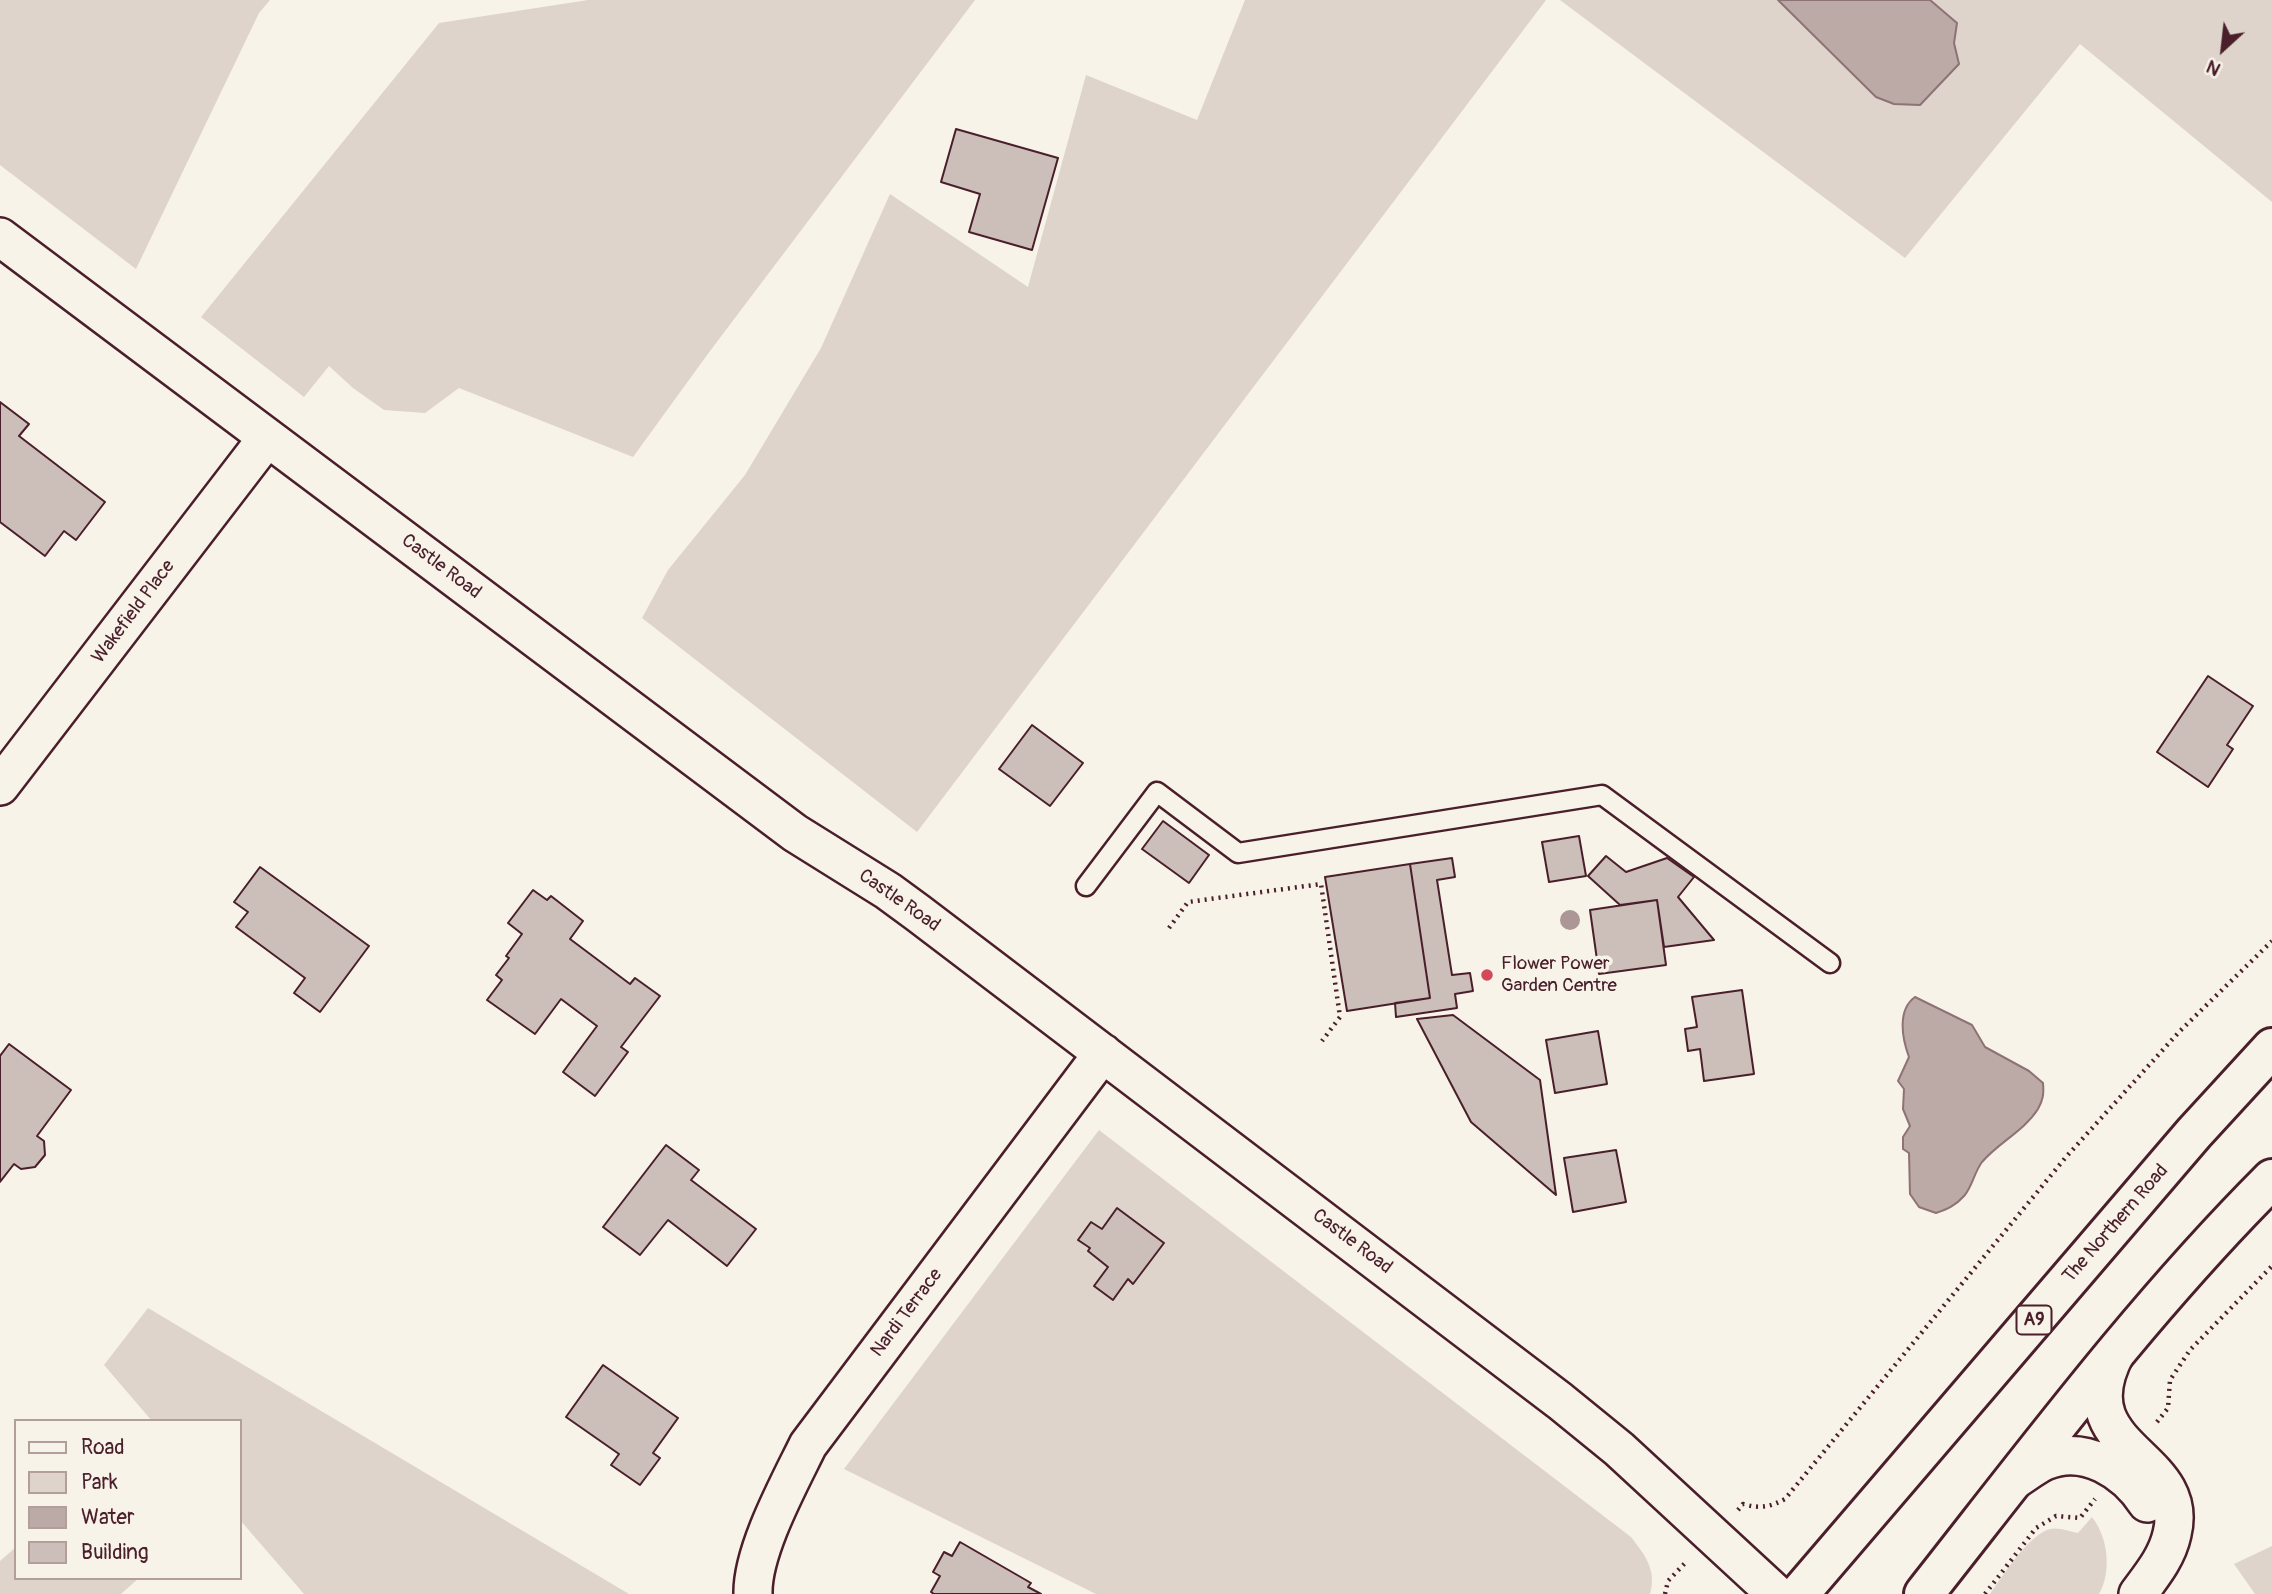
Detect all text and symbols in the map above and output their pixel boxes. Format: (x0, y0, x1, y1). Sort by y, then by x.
north arrow (2188, 14, 2258, 84)
text: N (2202, 54, 2225, 81)
street label: Castle Road (397, 530, 485, 604)
street label: Wakefield Place (88, 556, 180, 668)
street label: Castle Road (854, 865, 944, 937)
place label: Flower Power Garden Centre (1501, 953, 1617, 997)
marker: Flower Power Garden Centre (1479, 967, 1495, 983)
street label: The Northern Road (2058, 1160, 2174, 1288)
street label: Castle Road (1308, 1205, 1396, 1279)
street label: Nardi Terrace (866, 1264, 948, 1362)
road number: A9 (2016, 1306, 2052, 1335)
legend (14, 1419, 242, 1580)
text: Road (81, 1434, 125, 1461)
text: Park (81, 1469, 118, 1496)
text: Water (81, 1504, 134, 1531)
text: Building (81, 1539, 148, 1566)

